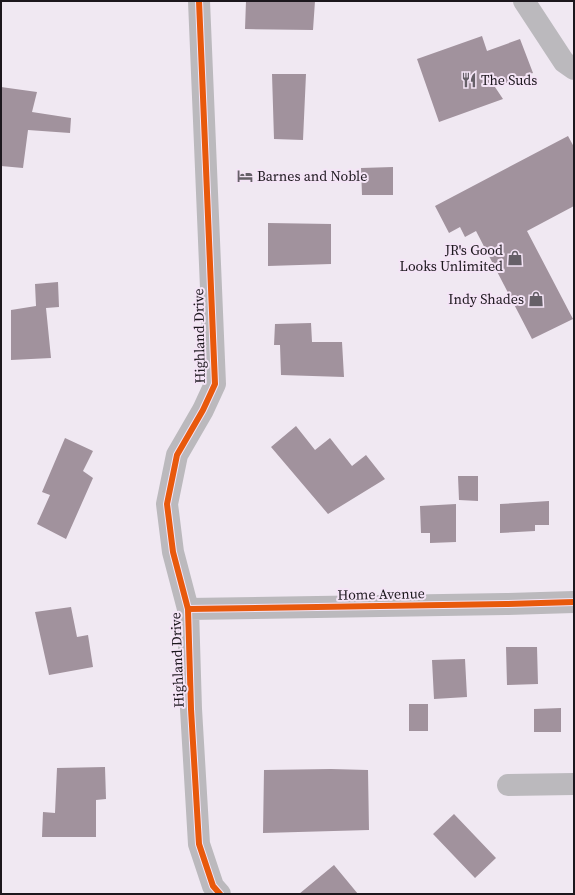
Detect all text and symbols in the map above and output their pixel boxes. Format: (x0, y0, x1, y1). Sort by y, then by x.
place label: The Suds (481, 70, 537, 90)
restaurant icon: The Suds (460, 71, 478, 89)
place label: Barnes and Noble (257, 166, 367, 186)
hotel icon: Barnes and Noble (236, 167, 254, 185)
place label: JR's Good Looks Unlimited (400, 240, 503, 276)
shop icon: JR's Good Looks Unlimited (506, 249, 524, 267)
street label: Highland Drive (188, 288, 210, 384)
place label: Indy Shades (448, 289, 524, 309)
shop icon: Indy Shades (527, 290, 545, 308)
street label: Home Avenue (337, 583, 425, 605)
street label: Highland Drive (165, 612, 189, 708)

